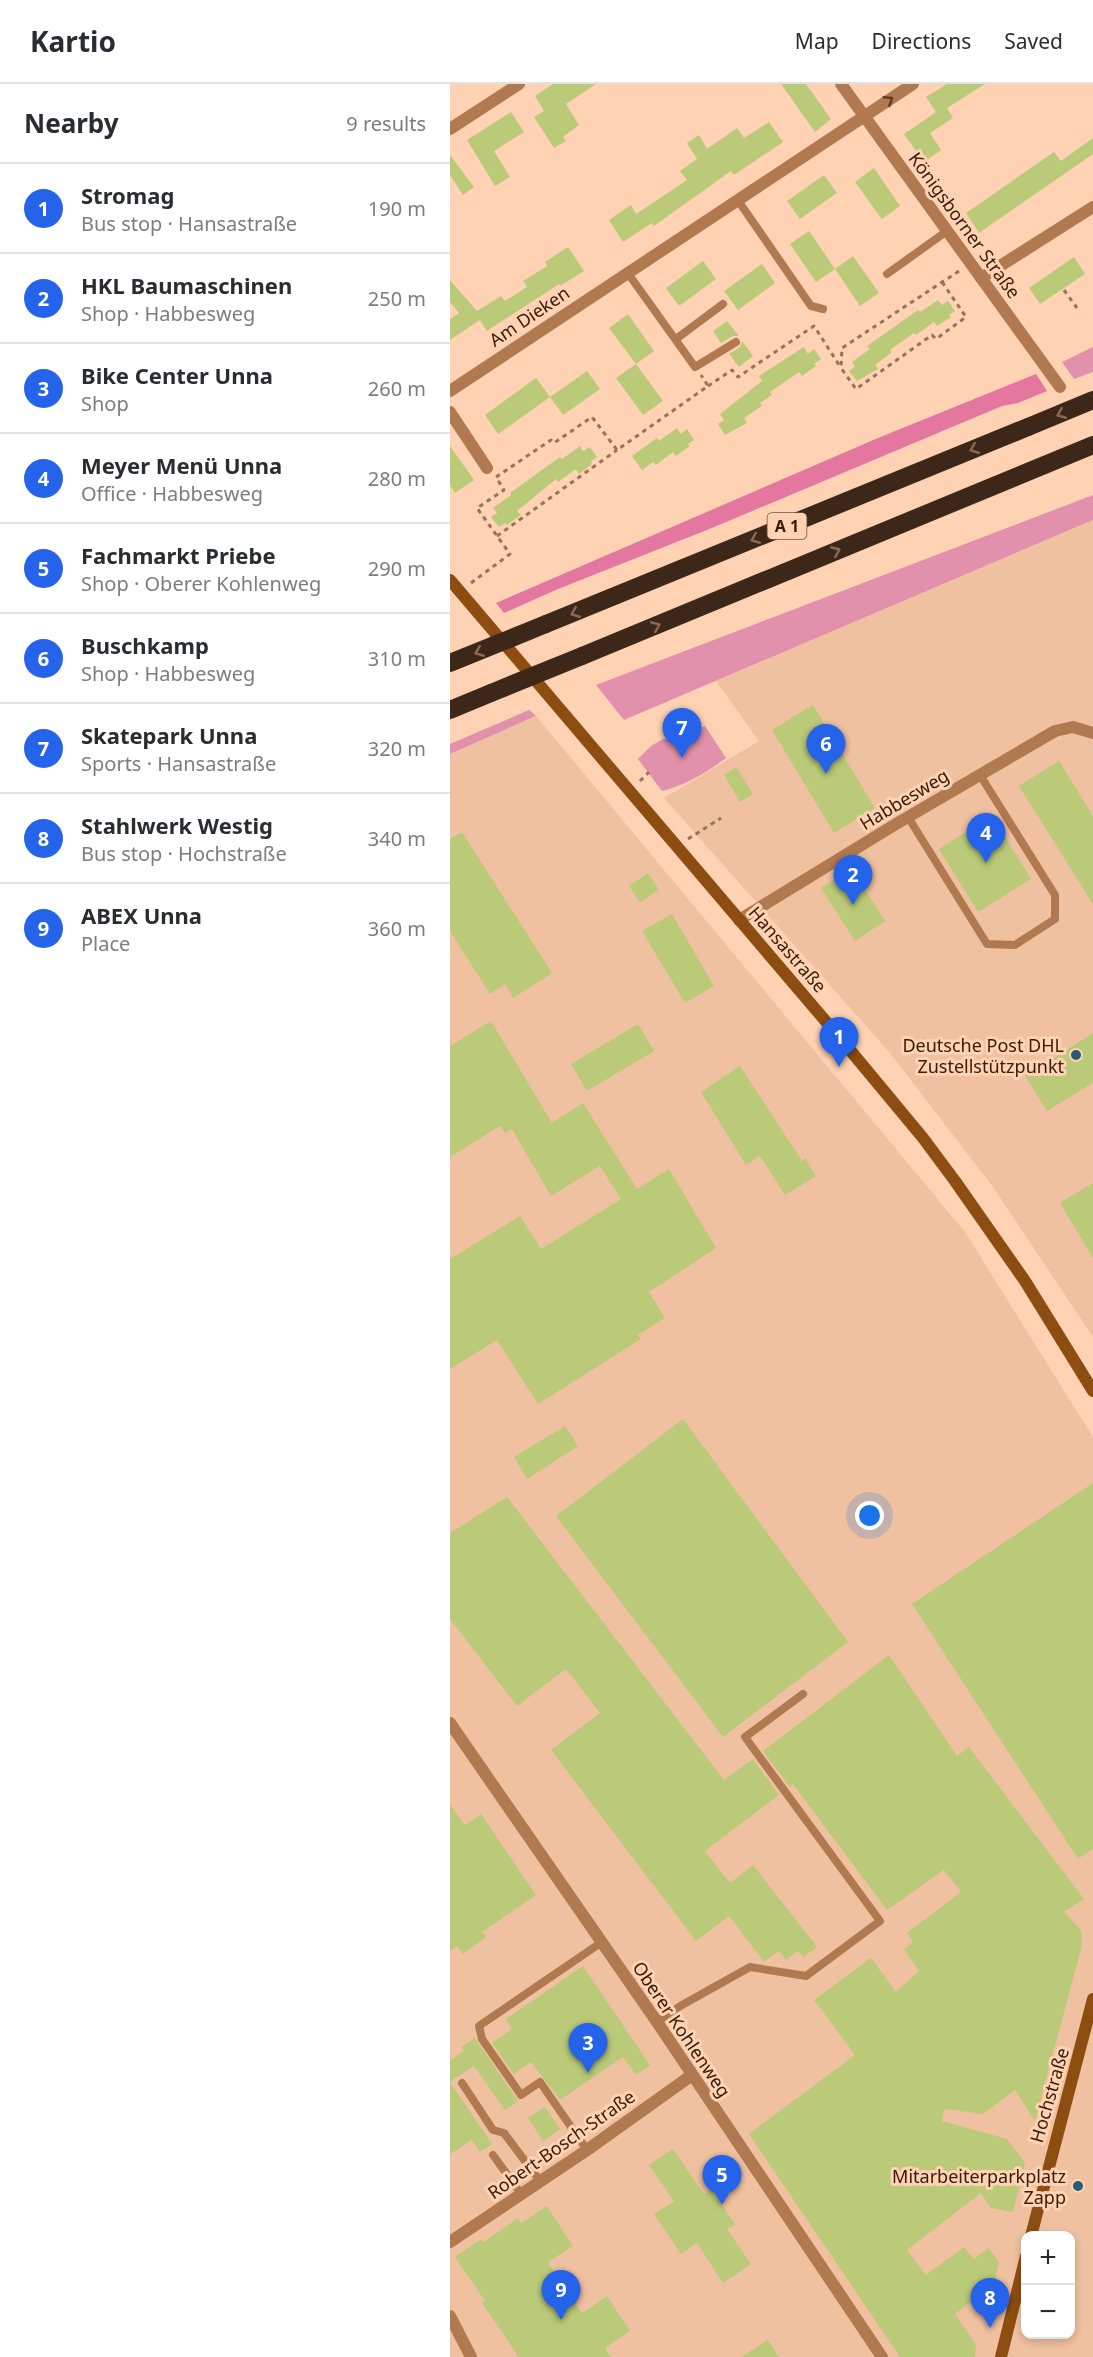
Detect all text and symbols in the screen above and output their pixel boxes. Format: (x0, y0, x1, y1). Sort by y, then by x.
text: Kartio (30, 22, 116, 60)
text: Map (795, 27, 839, 55)
text: Directions (872, 27, 971, 55)
text: Saved (1004, 27, 1063, 55)
one-way arrow (882, 96, 893, 107)
text: Nearby (24, 105, 119, 141)
text: 9 results (346, 110, 426, 137)
street label: Königsborner Straße (904, 147, 1026, 303)
text: Stromag (81, 180, 174, 210)
text: 1 (38, 195, 49, 222)
text: 190 m (368, 195, 426, 222)
text: Bus stop · Hansastraße (81, 210, 297, 237)
text: HKL Baumaschinen (81, 270, 292, 300)
street label: Am Dieken (484, 280, 574, 352)
text: 2 (38, 285, 49, 312)
text: 250 m (368, 285, 426, 312)
text: Shop · Habbesweg (81, 300, 255, 327)
text: Bike Center Unna (81, 360, 273, 390)
text: 3 (38, 375, 49, 402)
text: 260 m (368, 375, 426, 402)
text: Shop (81, 390, 129, 417)
one-way arrow (1056, 407, 1067, 419)
one-way arrow (970, 442, 981, 454)
text: Meyer Menü Unna (81, 450, 282, 480)
text: 4 (38, 465, 49, 492)
text: 280 m (368, 465, 426, 492)
text: Office · Habbesweg (81, 480, 263, 507)
road number: A 1 (768, 513, 806, 539)
one-way arrow (750, 532, 761, 544)
text: Fachmarkt Priebe (81, 540, 276, 570)
one-way arrow (829, 546, 840, 558)
text: 5 (38, 555, 49, 582)
text: 290 m (368, 555, 426, 582)
text: Shop · Oberer Kohlenweg (81, 570, 321, 597)
one-way arrow (570, 606, 581, 618)
one-way arrow (649, 621, 660, 633)
text: Buschkamp (81, 630, 209, 660)
text: 6 (38, 645, 49, 672)
text: 310 m (368, 645, 426, 672)
one-way arrow (474, 645, 485, 657)
text: Shop · Habbesweg (81, 660, 255, 687)
pin: 7 (662, 708, 702, 758)
text: Skatepark Unna (81, 720, 257, 750)
pin: 6 (806, 724, 845, 774)
text: 7 (38, 735, 49, 762)
text: 320 m (368, 735, 426, 762)
text: Sports · Hansastraße (81, 750, 276, 777)
street label: Habbesweg (855, 763, 953, 835)
text: Stahlwerk Westig (81, 810, 273, 840)
pin: 4 (966, 814, 1006, 863)
text: 8 (38, 825, 49, 852)
text: 340 m (368, 825, 426, 852)
text: Bus stop · Hochstraße (81, 840, 287, 867)
pin: 2 (834, 856, 872, 905)
text: ABEX Unna (81, 900, 202, 930)
street label: Hansastraße (744, 901, 832, 997)
text: 9 (38, 915, 49, 942)
text: 360 m (368, 915, 426, 942)
text: Place (81, 930, 130, 957)
pin: 1 (820, 1018, 858, 1067)
place label: Deutsche Post DHL Zustellstützpunkt (902, 1033, 1065, 1078)
marker: Deutsche Post DHL Zustellstützpunkt (1069, 1048, 1083, 1062)
your location (855, 1501, 884, 1530)
street label: Oberer Kohlenweg (628, 1956, 736, 2102)
pin: 3 (568, 2024, 608, 2073)
street label: Hochstraße (1024, 2045, 1074, 2145)
street label: Robert-Bosch-Straße (482, 2084, 640, 2204)
pin: 5 (702, 2156, 742, 2205)
place label: Mitarbeiterparkplatz Zapp (892, 2164, 1066, 2209)
marker: Mitarbeiterparkplatz Zapp (1071, 2179, 1085, 2193)
map controls (1021, 2231, 1075, 2339)
button: + (1021, 2231, 1075, 2285)
pin: 9 (542, 2270, 580, 2320)
pin: 8 (970, 2278, 1010, 2328)
button: − (1021, 2285, 1075, 2339)

